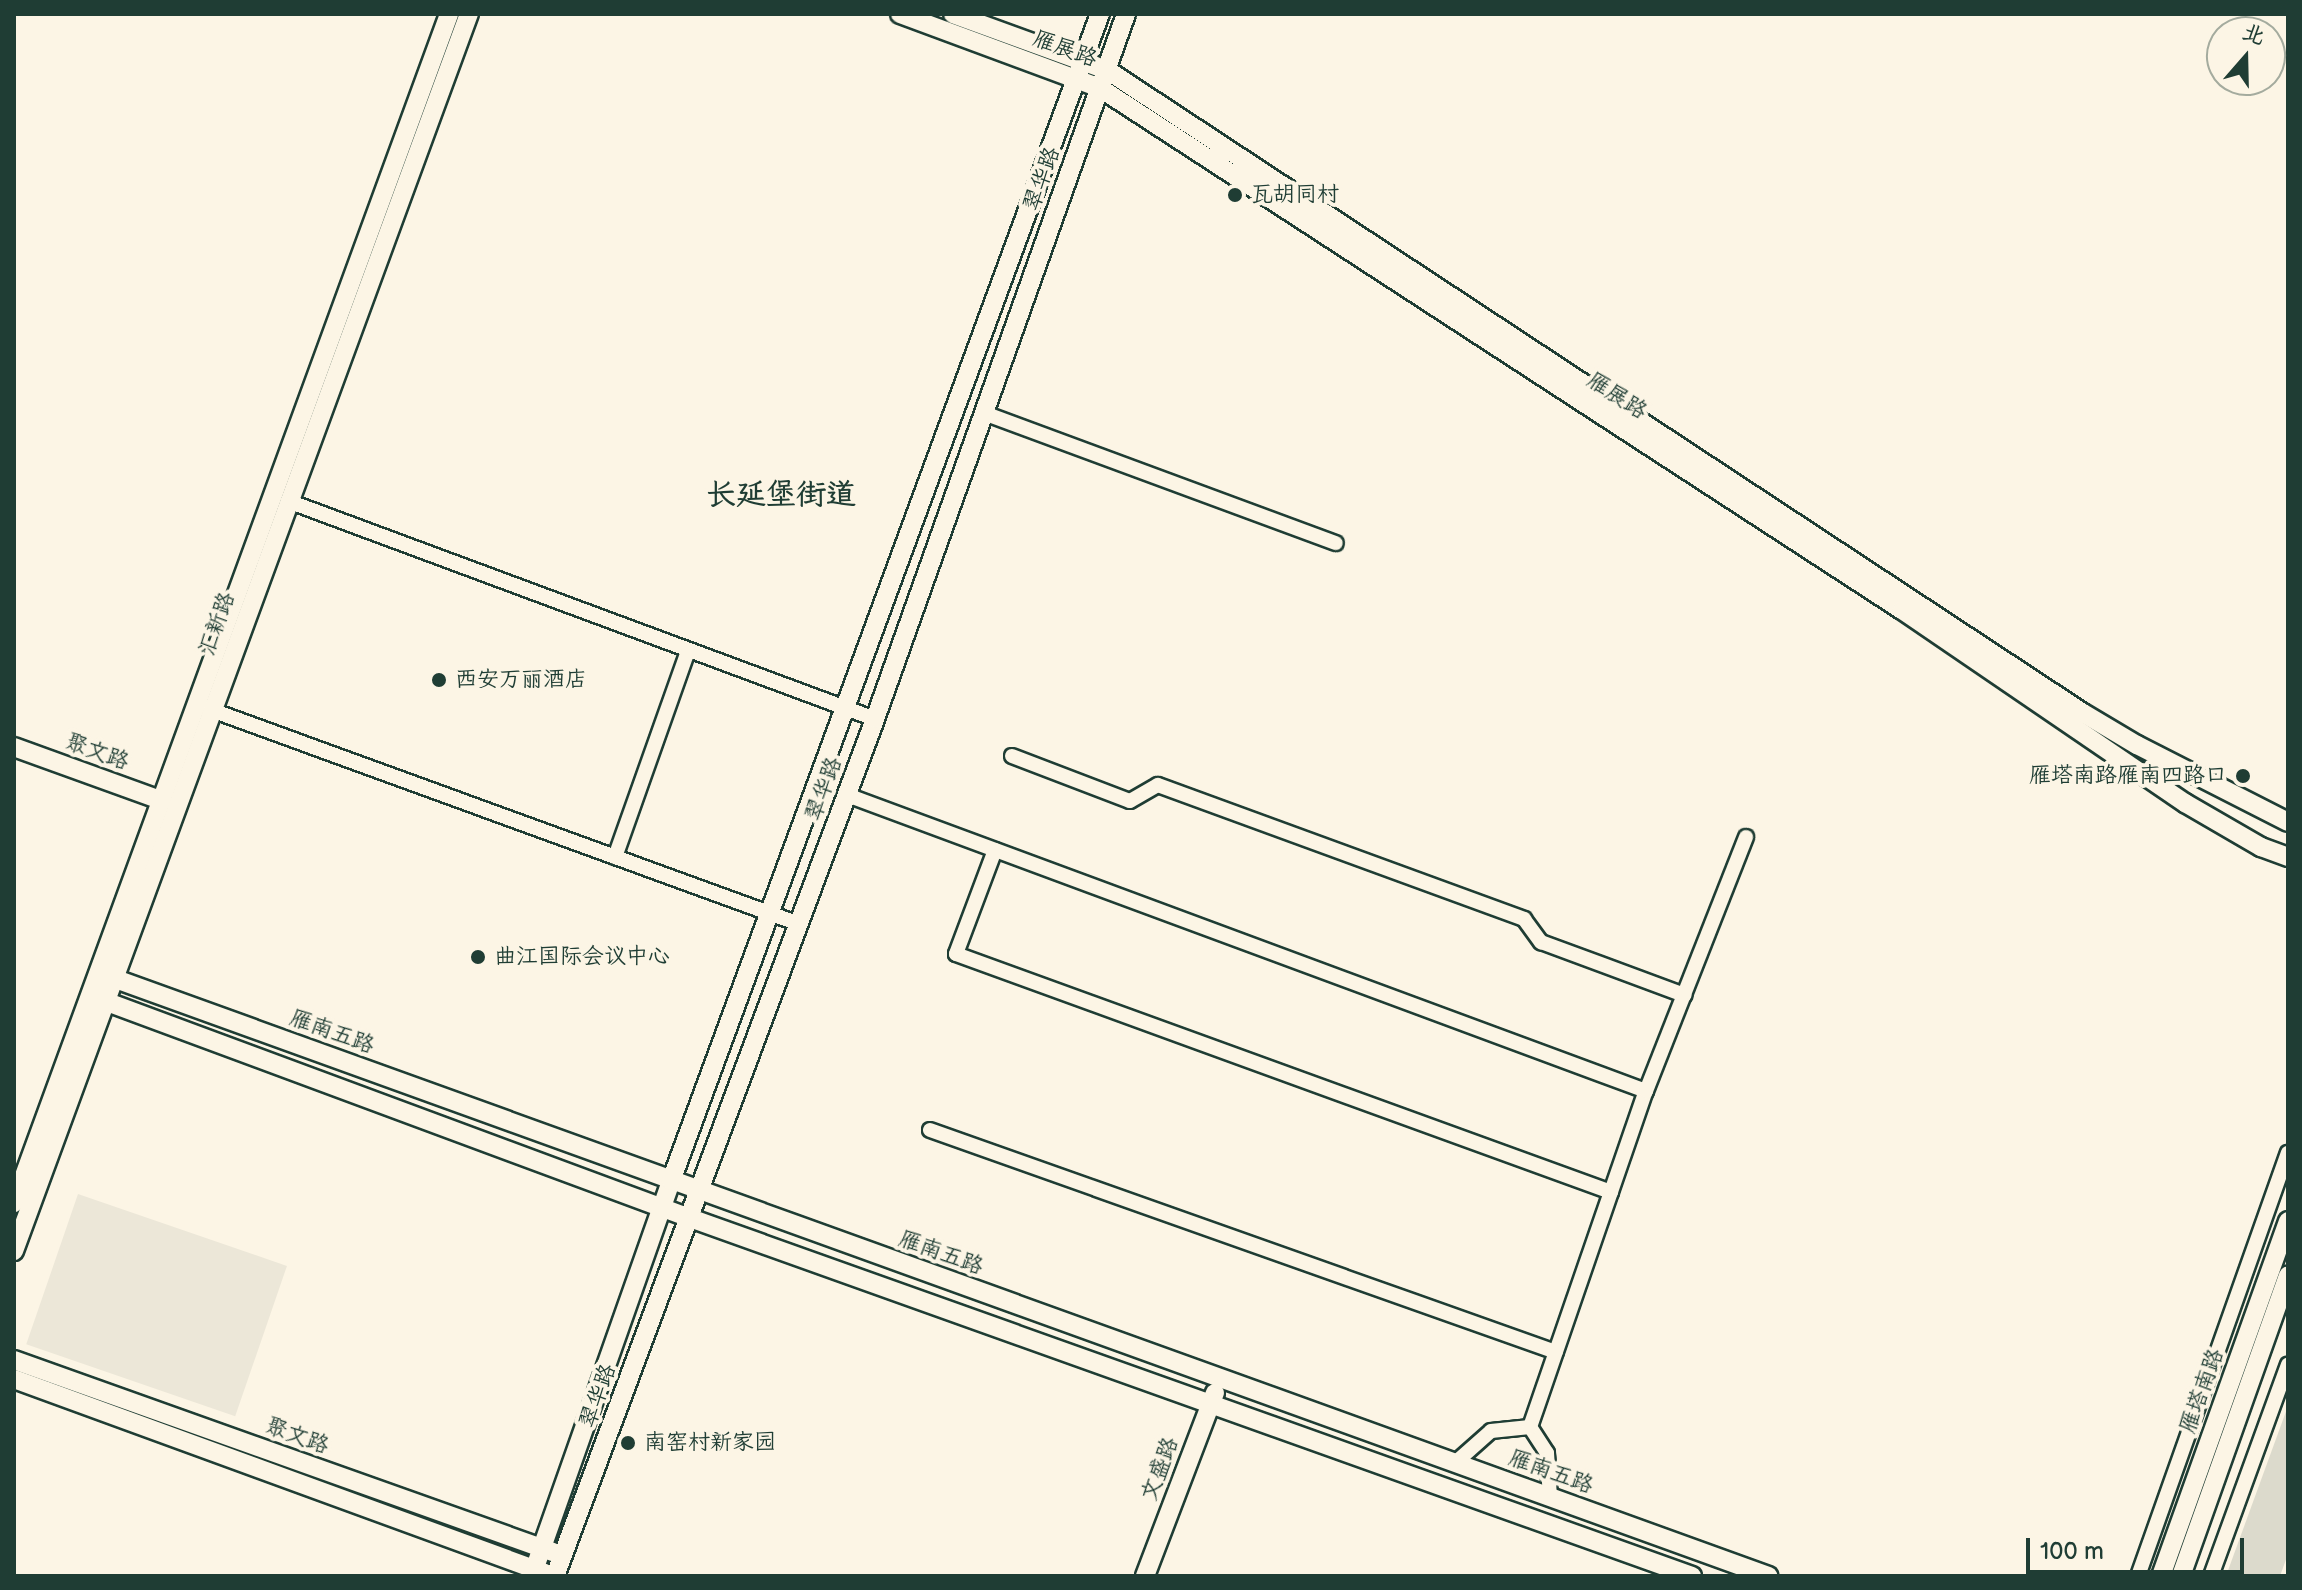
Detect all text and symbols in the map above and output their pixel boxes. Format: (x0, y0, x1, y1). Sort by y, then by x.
north arrow (2206, 16, 2286, 96)
text: 北 (2239, 18, 2269, 51)
street label: 雁展路 (1029, 25, 1101, 73)
street label: 翠华路 (1018, 143, 1066, 215)
place label: 瓦胡同村 (1251, 182, 1339, 208)
marker: 瓦胡同村 (1226, 186, 1244, 204)
street label: 雁展路 (1582, 367, 1652, 425)
district label: 长延堡街道 (706, 477, 856, 513)
street label: 汇新路 (193, 588, 241, 660)
place label: 西安万丽酒店 (455, 667, 587, 693)
marker: 西安万丽酒店 (430, 671, 448, 689)
street label: 聚文路 (61, 728, 133, 776)
street label: 翠华路 (800, 753, 848, 825)
place label: 雁塔南路雁南四路口 (2029, 763, 2227, 789)
marker: 雁塔南路雁南四路口 (2234, 767, 2252, 785)
place label: 曲江国际会议中心 (494, 944, 670, 970)
marker: 曲江国际会议中心 (469, 948, 487, 966)
street label: 雁南五路 (286, 1005, 378, 1059)
street label: 雁南五路 (895, 1226, 987, 1280)
street label: 雁塔南路 (2175, 1345, 2229, 1437)
street label: 翠华路 (574, 1360, 622, 1432)
street label: 聚文路 (261, 1412, 333, 1460)
place label: 南窑村新家园 (644, 1430, 776, 1456)
street label: 文盛路 (1136, 1433, 1184, 1505)
marker: 南窑村新家园 (619, 1434, 637, 1452)
street label: 雁南五路 (1505, 1445, 1597, 1499)
scale bar (2030, 1522, 2248, 1572)
text: 100 m (2040, 1537, 2104, 1566)

